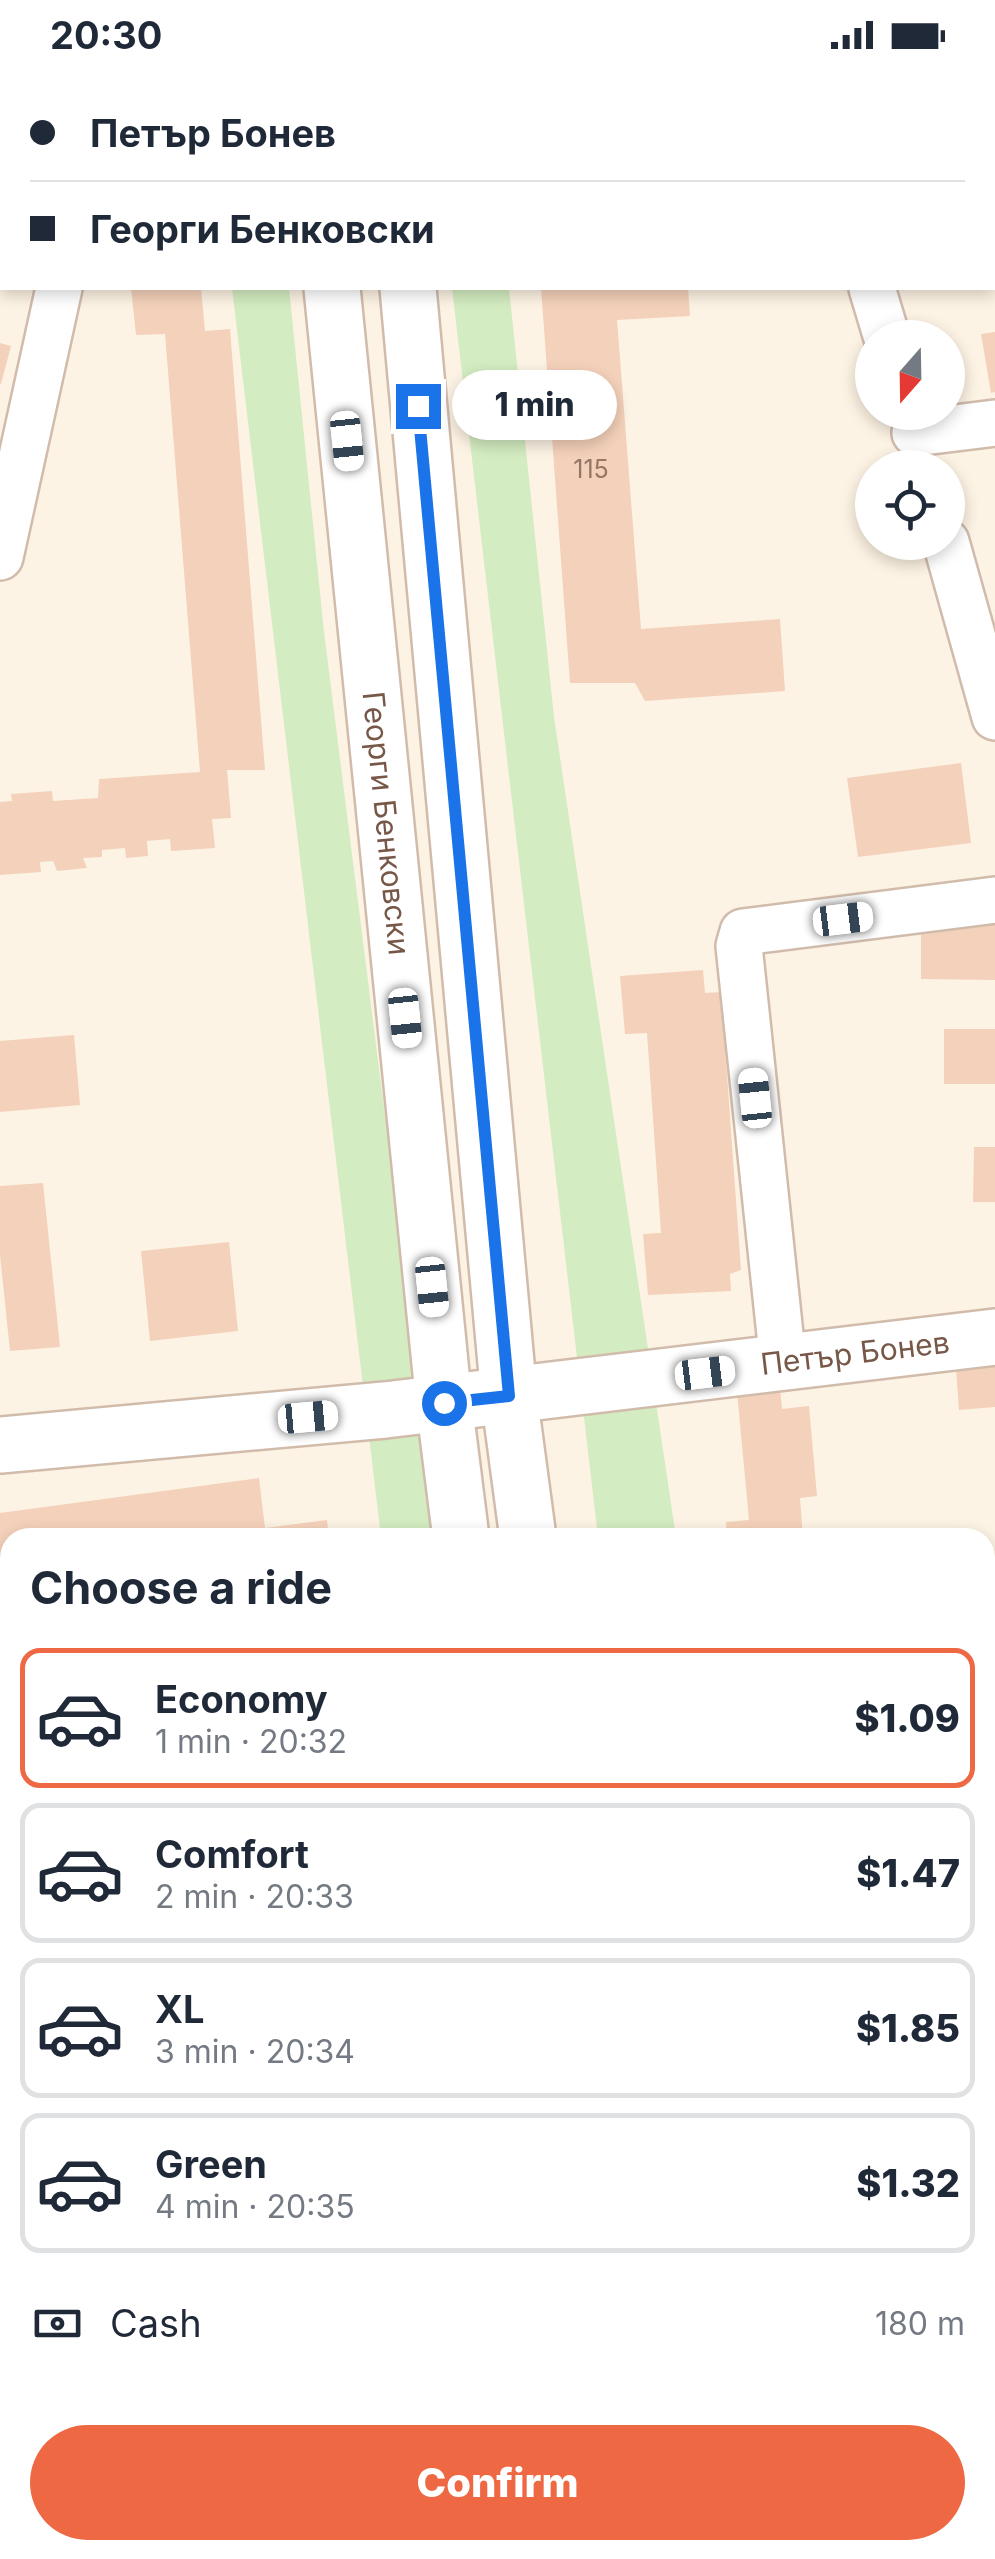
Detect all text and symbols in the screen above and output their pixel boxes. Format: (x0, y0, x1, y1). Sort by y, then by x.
text: 20:30 (50, 12, 162, 58)
text: Петър Бонев (90, 110, 336, 156)
text: Георги Бенковски (90, 206, 435, 252)
north arrow (855, 320, 965, 430)
map controls (855, 320, 965, 560)
callout: 1 min (453, 371, 618, 441)
route end (396, 384, 441, 429)
text: 1 min (494, 385, 575, 424)
car (329, 410, 365, 472)
button: locate (855, 450, 965, 560)
house number: 115 (573, 454, 609, 484)
street label: Георги Бенковски (356, 690, 418, 957)
car (811, 900, 875, 938)
car (387, 987, 423, 1049)
car (737, 1067, 773, 1129)
car (414, 1256, 450, 1318)
street label: Петър Бонев (758, 1324, 951, 1382)
car (673, 1354, 737, 1392)
route start (422, 1381, 467, 1426)
car (277, 1399, 339, 1435)
text: Choose a ride (30, 1560, 332, 1615)
icon: car (35, 1673, 125, 1763)
text: Economy (155, 1676, 328, 1722)
text: $1.09 (854, 1695, 960, 1741)
text: 1 min · 20:32 (155, 1722, 347, 1761)
icon: car (35, 1828, 125, 1918)
text: Comfort (155, 1831, 309, 1877)
text: $1.47 (856, 1850, 960, 1896)
text: 2 min · 20:33 (155, 1877, 354, 1916)
icon: car (35, 1983, 125, 2073)
text: XL (155, 1986, 205, 2032)
text: $1.85 (856, 2005, 960, 2051)
text: 3 min · 20:34 (155, 2032, 355, 2071)
icon: car (35, 2138, 125, 2228)
text: Green (155, 2141, 267, 2187)
text: $1.32 (856, 2160, 960, 2206)
text: 4 min · 20:35 (155, 2187, 355, 2226)
icon: cash (30, 2296, 85, 2351)
text: Cash (110, 2300, 202, 2346)
text: 180 m (875, 2304, 965, 2343)
button: Confirm (30, 2425, 965, 2540)

